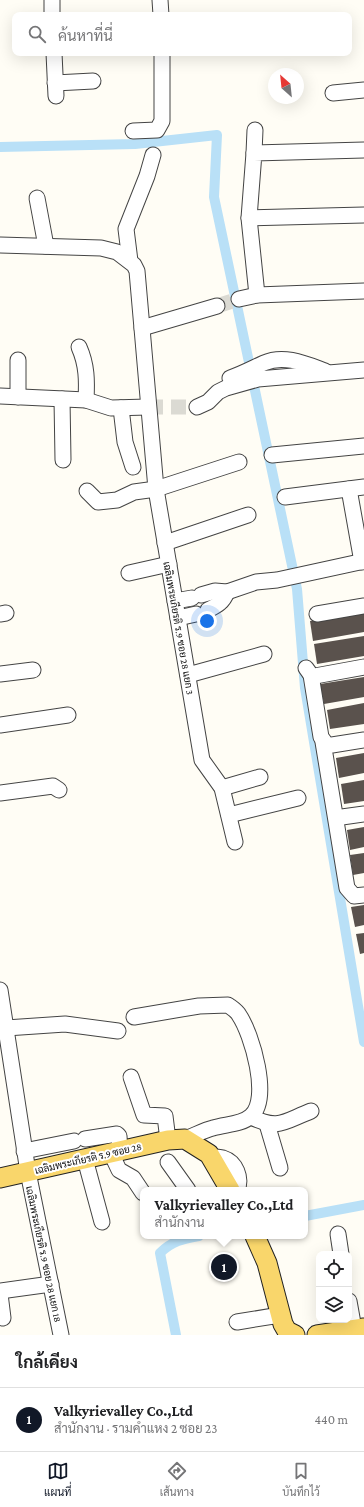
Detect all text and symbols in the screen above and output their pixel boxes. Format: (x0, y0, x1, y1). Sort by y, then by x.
search box (12, 12, 352, 56)
icon: search (26, 23, 48, 45)
text: ค้นหาที่นี่ (58, 28, 113, 44)
north arrow (268, 68, 304, 104)
street label: เฉลิมพระเกียรติ ร.9 ซอย 28 แยก 3 (161, 560, 197, 696)
your location (197, 611, 217, 631)
street label: เฉลิมพระเกียรติ ร.9 ซอย 28 (33, 1140, 143, 1176)
street label: เฉลิมพระเกียรติ ร.9 ซอย 28 แยก 18 (24, 1185, 64, 1323)
popup (140, 1187, 308, 1239)
text: Valkyrievalley Co.,Ltd (155, 1197, 293, 1213)
text: สำนักงาน (155, 1215, 205, 1230)
map controls (316, 1251, 352, 1323)
button: locate (316, 1251, 352, 1287)
pin: 1 (211, 1252, 237, 1282)
button: layers (316, 1287, 352, 1323)
text: ใกล้เคียง (16, 1353, 78, 1372)
text: Valkyrievalley Co.,Ltd (54, 1403, 193, 1419)
text: 1 (27, 1412, 31, 1427)
text: 440 m (314, 1412, 348, 1427)
text: สำนักงาน · รามคำแหง 2 ซอย 23 (54, 1421, 217, 1436)
tab: แผนที่ (44, 1460, 72, 1499)
tab: เส้นทาง (160, 1460, 194, 1499)
tab: บันทึกไว้ (282, 1460, 320, 1499)

